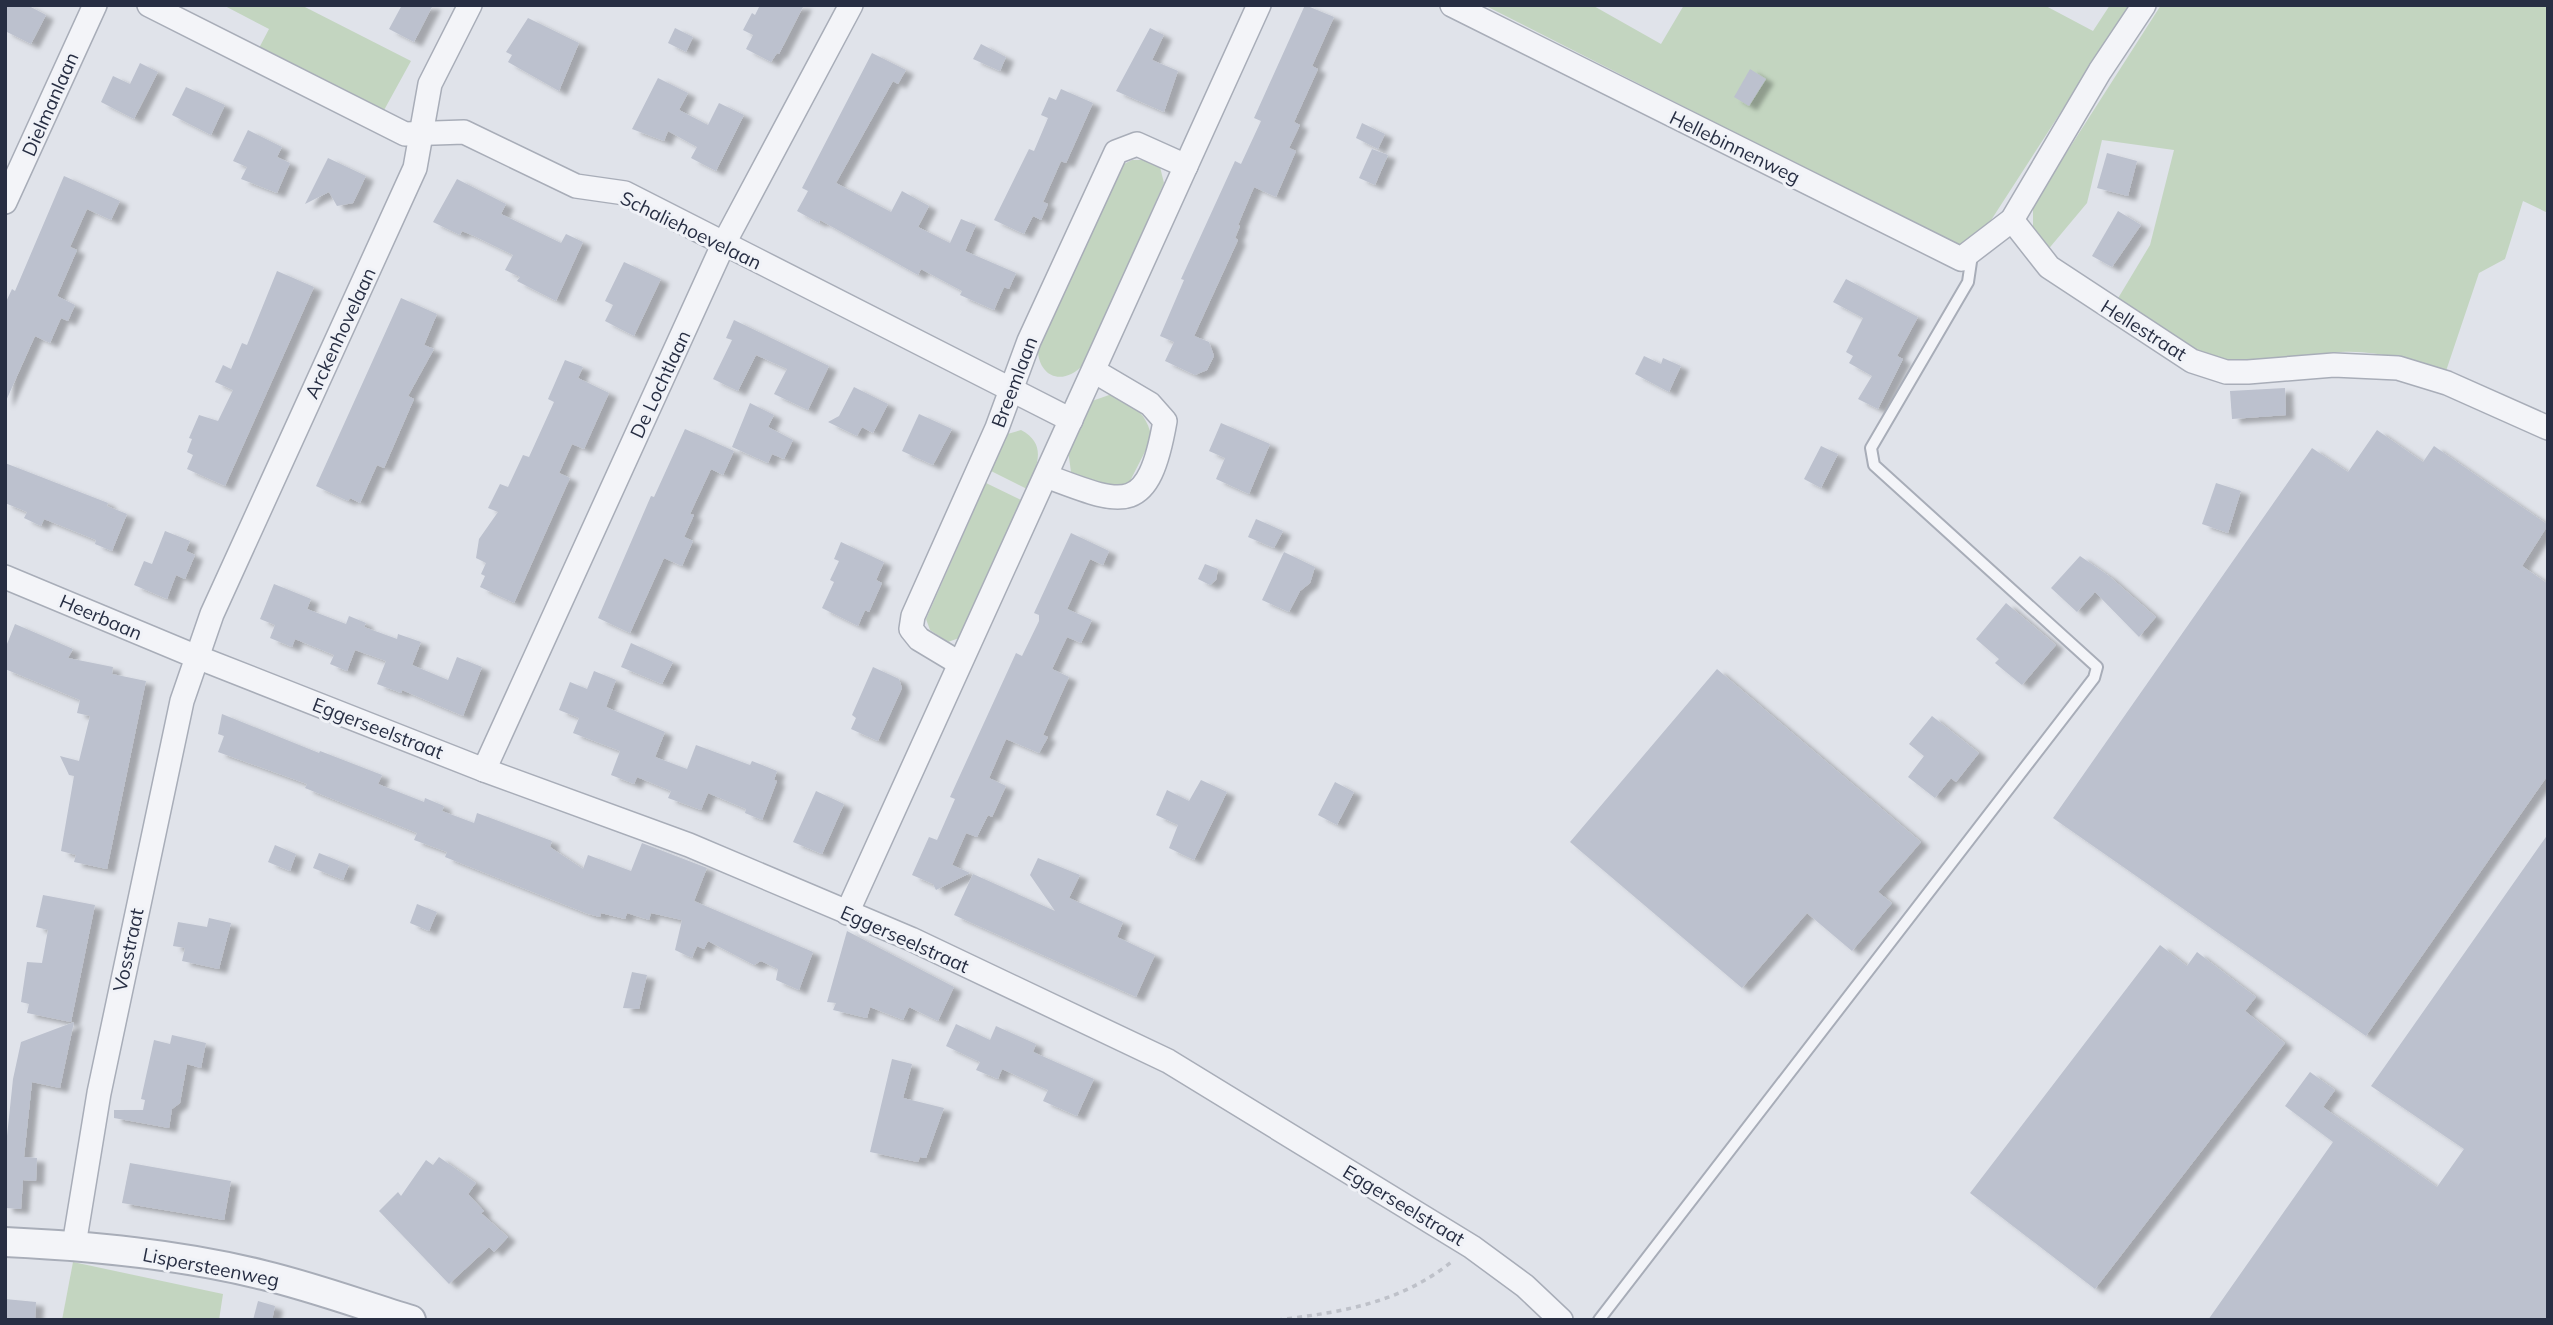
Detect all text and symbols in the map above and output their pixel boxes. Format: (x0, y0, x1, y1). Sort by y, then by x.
street label: Dielmanlaan (16, 48, 84, 160)
street label: Hellebinnenweg (1666, 105, 1804, 189)
street label: Schaliehoevelaan (616, 185, 766, 275)
street label: Arckenhovelaan (299, 264, 381, 402)
street label: Hellestraat (2097, 294, 2192, 366)
street label: De Lochtlaan (625, 326, 695, 442)
street label: Breemlaan (986, 333, 1042, 431)
street label: Heerbaan (56, 589, 146, 645)
street label: Eggerseelstraat (309, 692, 447, 764)
street label: Eggerseelstraat (837, 900, 973, 978)
street label: Vosstraat (107, 906, 149, 994)
street label: Eggerseelstraat (1339, 1159, 1470, 1251)
street label: Lispersteenweg (141, 1242, 281, 1292)

